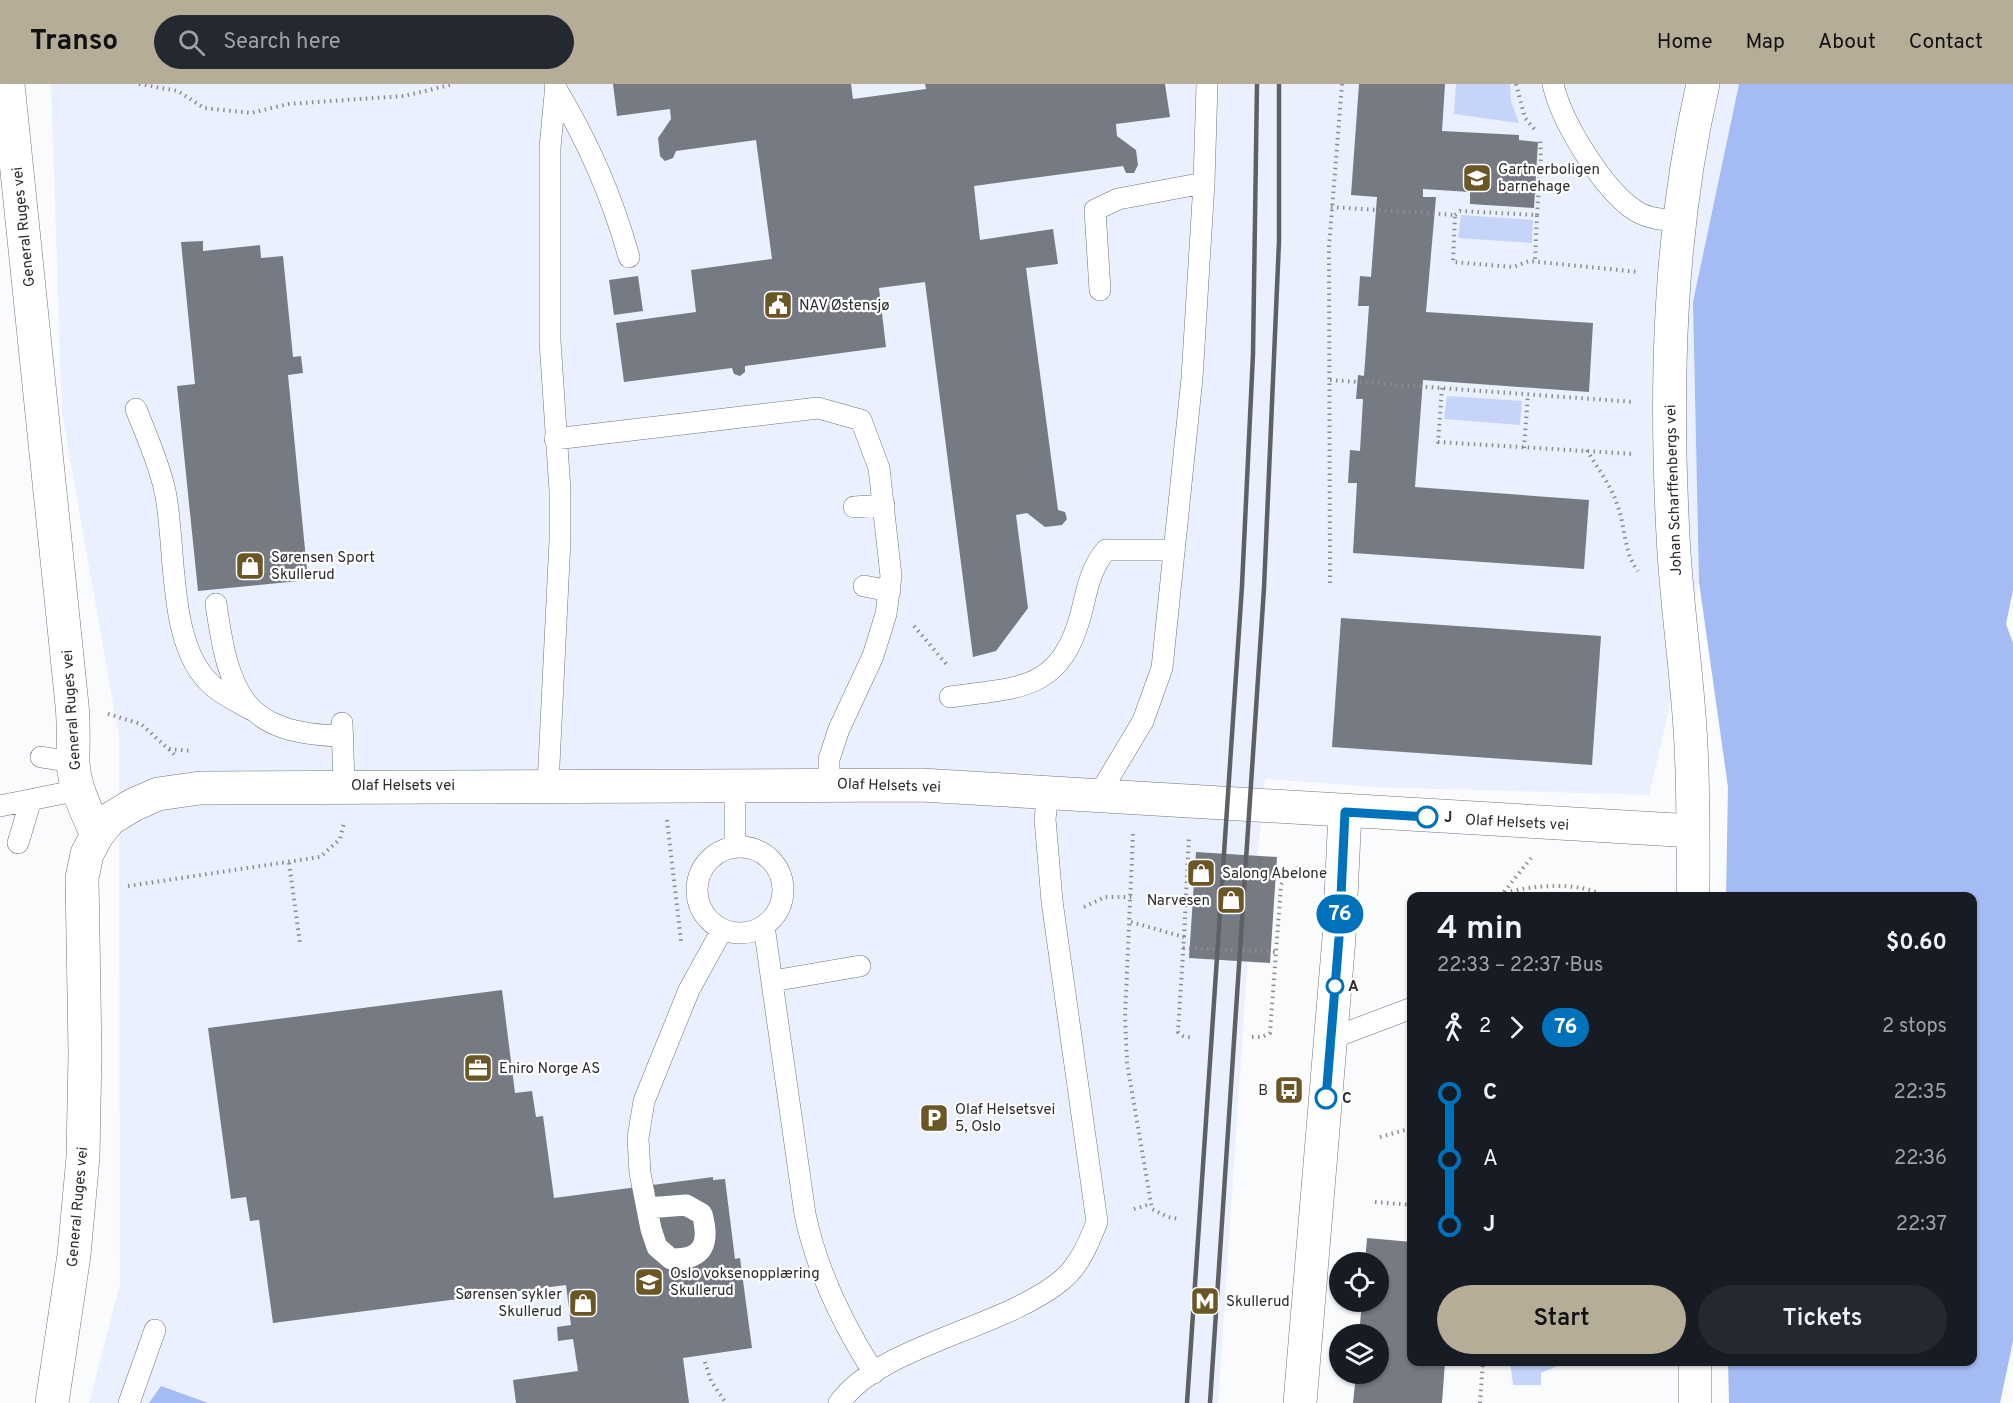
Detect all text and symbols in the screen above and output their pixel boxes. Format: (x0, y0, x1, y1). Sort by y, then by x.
search box (154, 15, 574, 69)
text: Transo (30, 24, 118, 60)
icon: search (175, 26, 208, 59)
text: Search here (223, 29, 341, 56)
text: Home (1657, 29, 1713, 56)
text: Map (1746, 29, 1785, 56)
text: About (1818, 29, 1876, 56)
text: Contact (1909, 29, 1983, 56)
place label: Gartnerboligen barnehage (1498, 161, 1600, 197)
school or university icon: Gartnerboligen barnehage (1461, 162, 1493, 194)
street label: General Ruges vei (9, 166, 40, 288)
public building icon: NAV Østensjø (762, 289, 794, 321)
place label: NAV Østensjø (799, 297, 890, 316)
street label: Johan Scharffenbergs vei (1662, 404, 1687, 576)
place label: Sørensen Sport Skullerud (271, 549, 375, 585)
shop icon: Sørensen Sport Skullerud (234, 550, 266, 582)
street label: General Ruges vei (59, 649, 86, 771)
street label: Olaf Helsets vei (837, 775, 941, 798)
street label: Olaf Helsets vei (351, 777, 455, 796)
marker: J (1416, 806, 1438, 828)
place label: J (1444, 809, 1452, 828)
street label: Olaf Helsets vei (1464, 811, 1569, 836)
shop icon: Salong Abelone (1185, 857, 1217, 889)
place label: Salong Abelone (1222, 865, 1327, 884)
shop icon: Narvesen (1215, 884, 1247, 916)
place label: Narvesen (1147, 892, 1210, 911)
line badge: 76 (1313, 894, 1367, 934)
text: 76 (1328, 901, 1352, 928)
text: 4 min (1437, 909, 1523, 951)
text: $0.60 (1886, 930, 1947, 957)
text: 22:33 – 22:37 · Bus (1437, 953, 1603, 979)
marker: A (1326, 977, 1344, 995)
place label: A (1348, 978, 1359, 997)
icon: walk (1437, 1011, 1470, 1044)
icon: forward (1500, 1011, 1533, 1044)
text: 2 (1479, 1014, 1491, 1040)
text: 76 (1554, 1014, 1577, 1041)
text: 2 stops (1882, 1014, 1947, 1040)
office icon: Eniro Norge AS (462, 1052, 494, 1084)
place label: Eniro Norge AS (499, 1060, 600, 1079)
bus stop icon: B (1273, 1074, 1305, 1106)
text: C (1483, 1080, 1497, 1107)
text: 22:35 (1894, 1080, 1947, 1106)
place label: B (1258, 1082, 1268, 1101)
marker: C (1315, 1087, 1337, 1109)
place label: C (1342, 1090, 1352, 1109)
place label: Olaf Helsetsvei 5, Oslo (955, 1101, 1055, 1137)
parking icon: Olaf Helsetsvei 5, Oslo (918, 1102, 950, 1134)
street label: General Ruges vei (64, 1146, 93, 1268)
text: A (1483, 1146, 1498, 1173)
text: 22:36 (1894, 1146, 1947, 1172)
text: J (1483, 1212, 1495, 1239)
text: 22:37 (1896, 1212, 1947, 1238)
map controls (1329, 1252, 1389, 1384)
button: locate (1329, 1252, 1389, 1312)
place label: Oslo voksenopplæring Skullerud (670, 1265, 820, 1301)
school or university icon: Oslo voksenopplæring Skullerud (633, 1266, 665, 1298)
metro station icon: Skullerud (1189, 1285, 1221, 1317)
button: Start (1437, 1285, 1686, 1354)
button: Tickets (1698, 1285, 1947, 1354)
place label: Sørensen sykler Skullerud (455, 1286, 562, 1322)
shop icon: Sørensen sykler Skullerud (567, 1287, 599, 1319)
place label: Skullerud (1226, 1293, 1290, 1312)
button: layers (1329, 1324, 1389, 1384)

